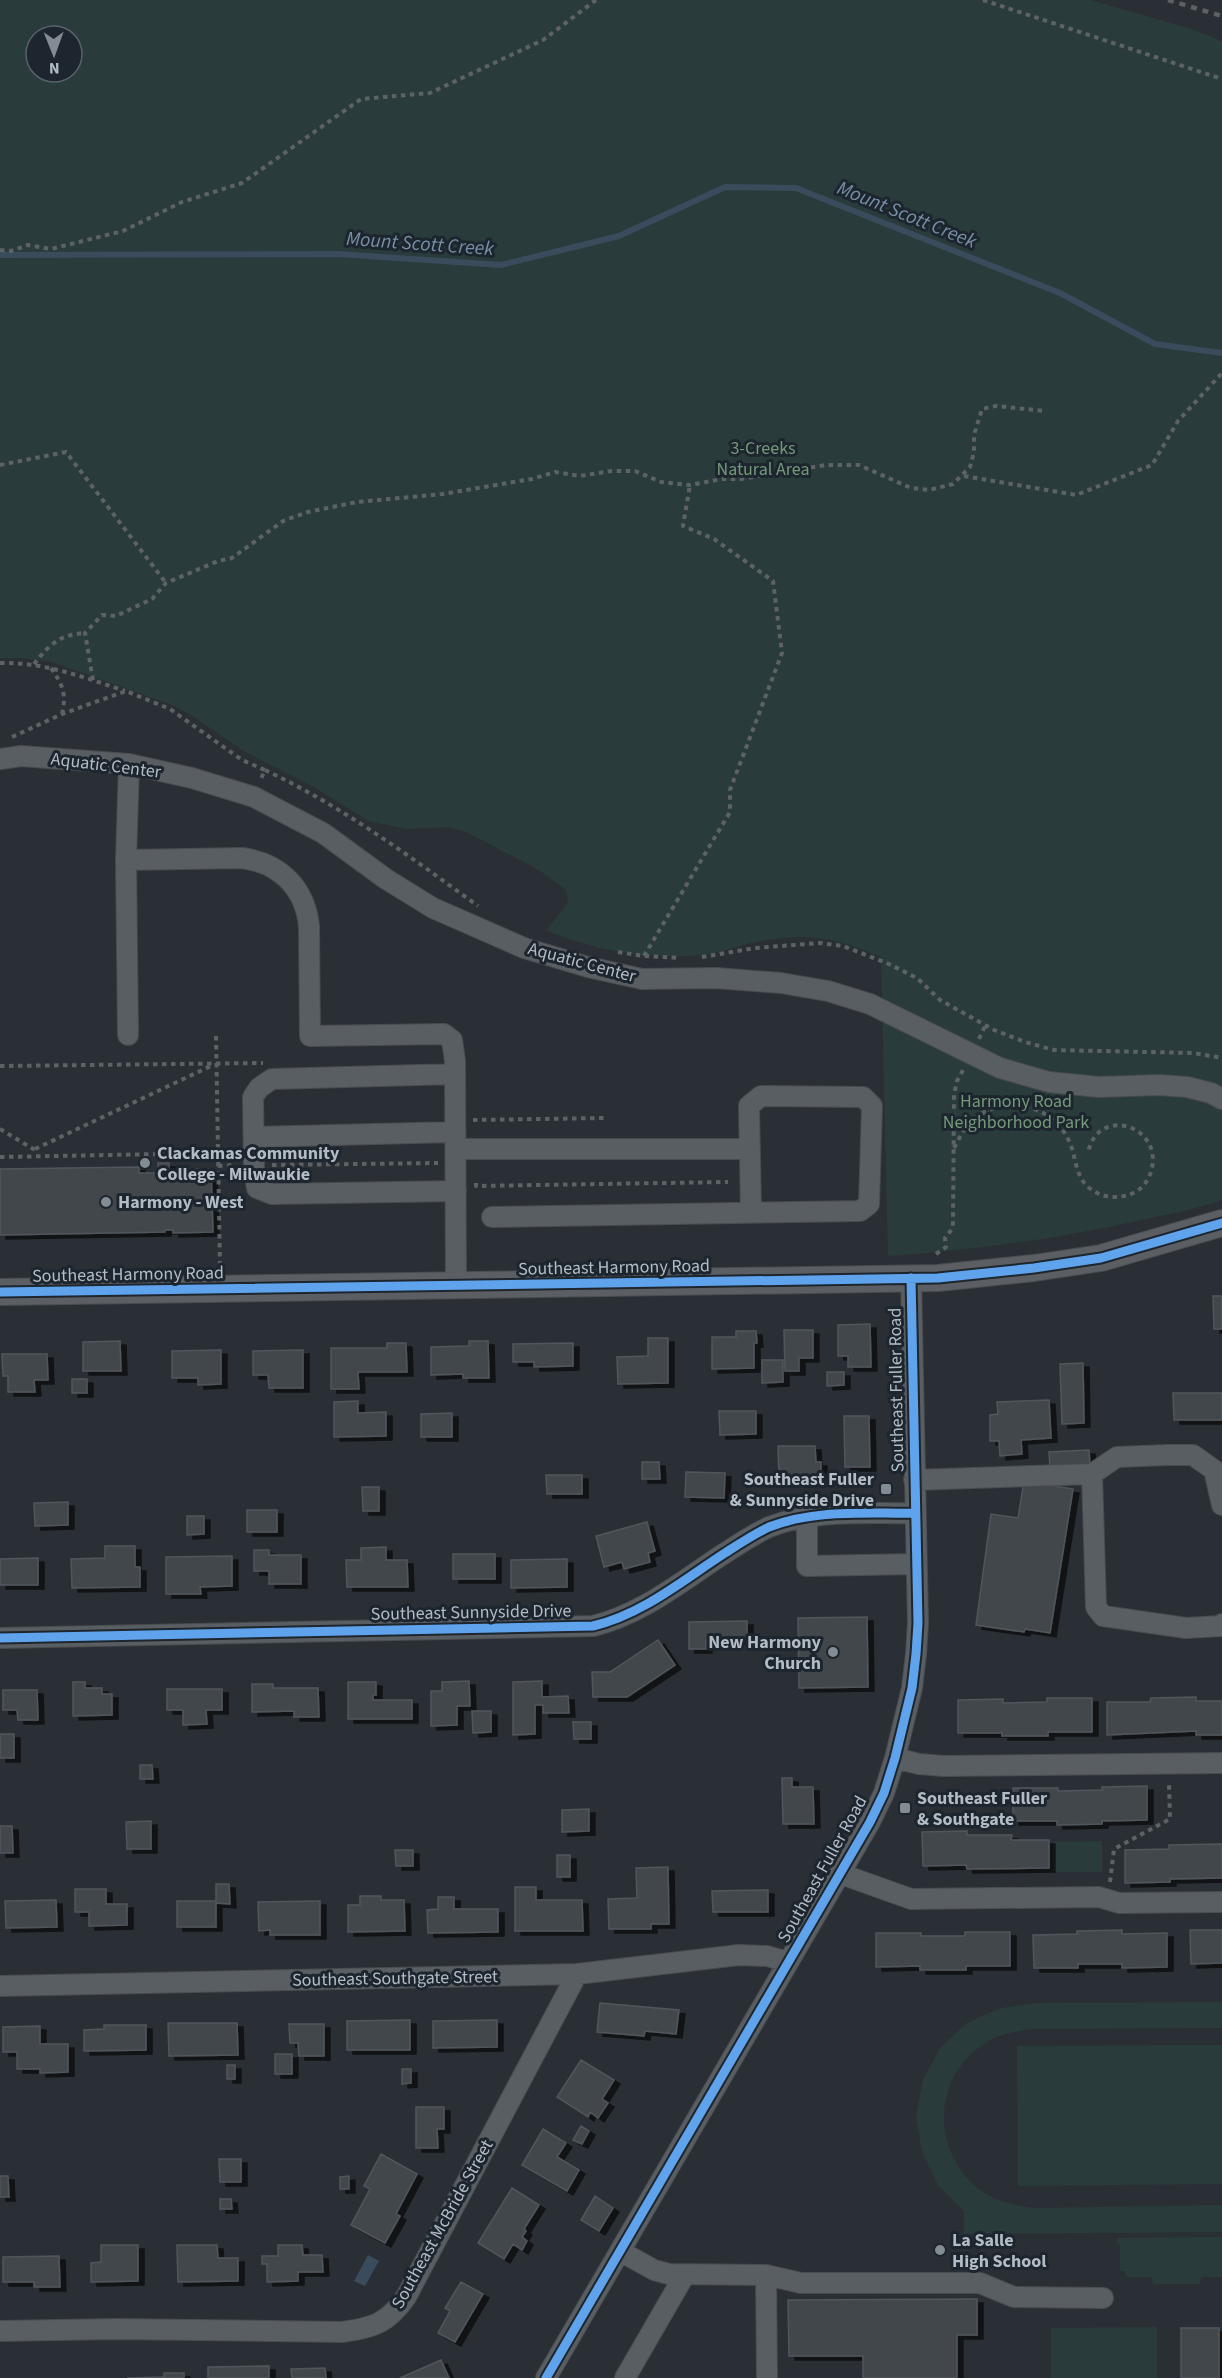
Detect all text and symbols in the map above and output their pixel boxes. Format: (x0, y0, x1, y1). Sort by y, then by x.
north arrow (24, 24, 84, 84)
text: N (49, 57, 60, 79)
water label: Mount Scott Creek (833, 174, 981, 256)
water label: Mount Scott Creek (345, 225, 495, 263)
park label: 3-Creeks Natural Area (716, 436, 810, 482)
street label: Aquatic Center (49, 746, 163, 785)
street label: Aquatic Center (525, 936, 639, 989)
park label: Harmony Road Neighborhood Park (943, 1089, 1089, 1135)
place label: Clackamas Community College - Milwaukie (157, 1141, 340, 1187)
marker: Clackamas Community College - Milwaukie (138, 1156, 152, 1170)
place label: Harmony - West (118, 1190, 244, 1215)
marker: Harmony - West (99, 1195, 113, 1209)
street label: Southeast Harmony Road (518, 1253, 710, 1282)
street label: Southeast Harmony Road (32, 1260, 224, 1289)
street label: Southeast Fuller Road (883, 1307, 910, 1473)
place label: Southeast Fuller & Sunnyside Drive (730, 1467, 875, 1513)
marker: Southeast Fuller & Sunnyside Drive (879, 1482, 893, 1496)
street label: Southeast Sunnyside Drive (370, 1598, 572, 1627)
place label: New Harmony Church (708, 1630, 822, 1676)
marker: New Harmony Church (826, 1645, 840, 1659)
place label: Southeast Fuller & Southgate (917, 1786, 1048, 1832)
street label: Southeast Fuller Road (772, 1791, 873, 1947)
marker: Southeast Fuller & Southgate (898, 1801, 912, 1815)
street label: Southeast Southgate Street (292, 1964, 498, 1993)
street label: Southeast McBride Street (385, 2135, 499, 2313)
place label: La Salle High School (952, 2228, 1046, 2274)
marker: La Salle High School (933, 2243, 947, 2257)

